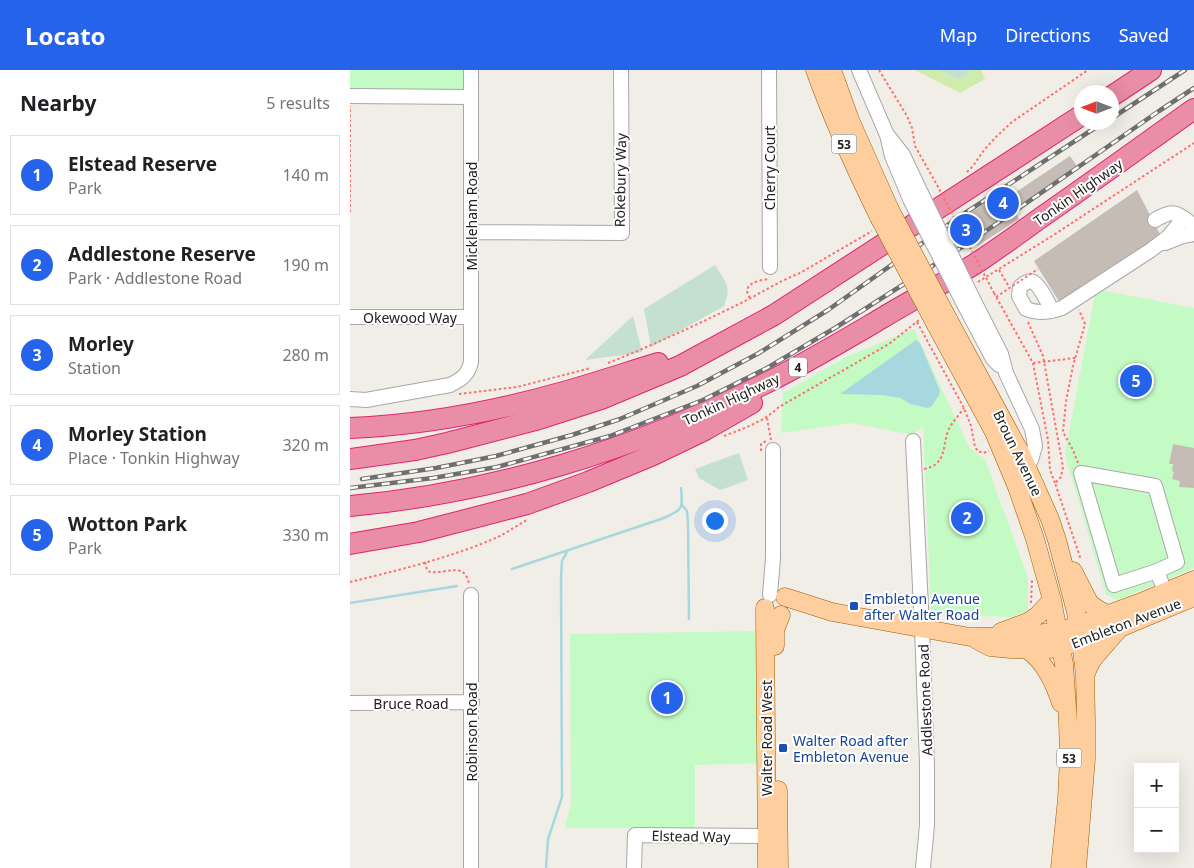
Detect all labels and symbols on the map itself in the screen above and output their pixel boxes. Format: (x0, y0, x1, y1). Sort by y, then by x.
north arrow (1074, 85, 1119, 130)
street label: Cherry Court (760, 126, 779, 210)
street label: Rokebury Way (610, 132, 630, 227)
road number: 53 (832, 134, 856, 154)
street label: Tonkin Highway (1030, 154, 1127, 230)
street label: Mickleham Road (462, 162, 481, 270)
pin: 4 (987, 184, 1019, 222)
pin: 3 (950, 211, 982, 249)
street label: Okewood Way (363, 308, 458, 327)
road number: 4 (789, 358, 807, 376)
pin: 5 (1120, 362, 1152, 400)
street label: Tonkin Highway (680, 368, 783, 430)
street label: Broun Avenue (989, 407, 1047, 499)
pin: 2 (951, 499, 983, 537)
your location (702, 508, 728, 534)
place label: Embleton Avenue after Walter Road (864, 589, 980, 624)
street label: Embleton Avenue (1068, 593, 1184, 653)
marker: Embleton Avenue after Walter Road (848, 600, 860, 612)
street label: Addlestone Road (914, 644, 936, 756)
pin: 1 (651, 679, 683, 717)
street label: Walter Road West (757, 680, 776, 796)
street label: Robinson Road (462, 682, 481, 782)
street label: Bruce Road (373, 694, 449, 713)
place label: Walter Road after Embleton Avenue (793, 731, 909, 766)
marker: Walter Road after Embleton Avenue (777, 742, 789, 754)
road number: 53 (1056, 748, 1082, 768)
street label: Elstead Way (651, 826, 731, 846)

